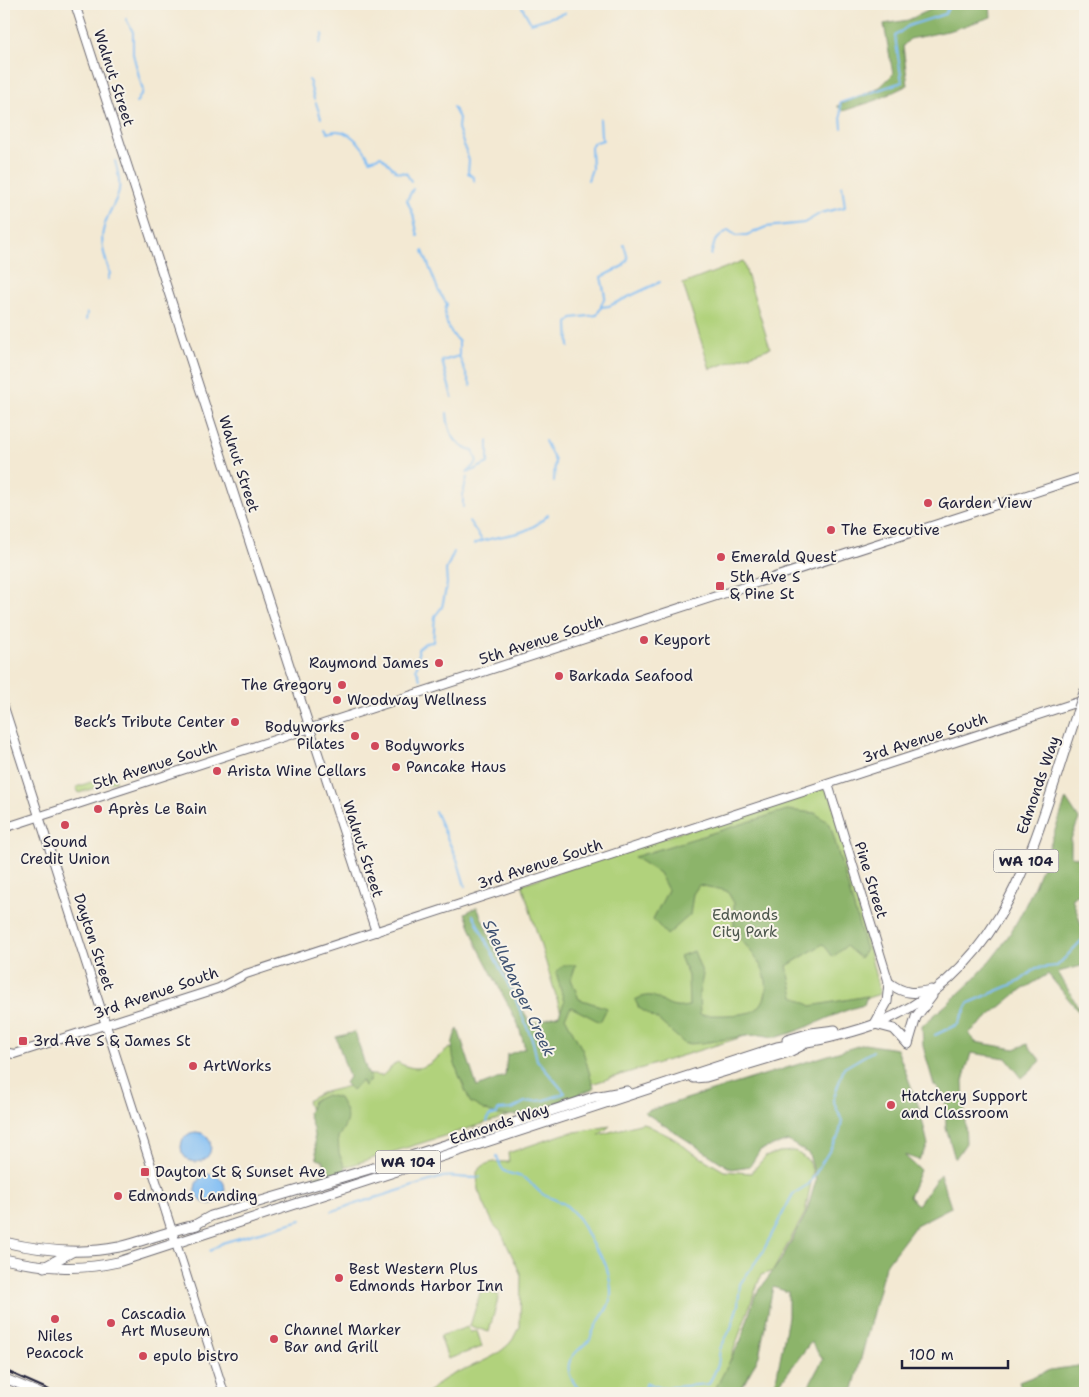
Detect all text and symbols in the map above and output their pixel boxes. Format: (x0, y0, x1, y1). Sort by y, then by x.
street label: Walnut Street (89, 27, 139, 129)
street label: Walnut Street (214, 413, 264, 515)
place label: Garden View (938, 493, 1032, 513)
marker: Garden View (922, 497, 934, 509)
place label: The Executive (841, 520, 940, 540)
marker: The Executive (825, 524, 837, 536)
place label: Emerald Quest (731, 547, 837, 567)
marker: Emerald Quest (715, 551, 727, 563)
place label: 5th Ave S & Pine St (730, 567, 800, 604)
marker: 5th Ave S & Pine St (714, 580, 726, 592)
street label: 5th Avenue South (476, 610, 606, 670)
place label: Keyport (654, 630, 711, 650)
marker: Keyport (638, 634, 650, 646)
place label: Raymond James (309, 653, 429, 673)
marker: Raymond James (433, 657, 445, 669)
place label: Barkada Seafood (569, 666, 693, 686)
marker: Barkada Seafood (553, 670, 565, 682)
place label: The Gregory (241, 675, 332, 695)
marker: The Gregory (336, 679, 348, 691)
place label: Woodway Wellness (347, 690, 487, 710)
marker: Woodway Wellness (331, 694, 343, 706)
street label: 3rd Avenue South (860, 708, 990, 768)
place label: Beck’s Tribute Center (74, 712, 225, 732)
marker: Beck’s Tribute Center (229, 716, 241, 728)
place label: Bodyworks Pilates (265, 717, 345, 754)
marker: Bodyworks Pilates (349, 730, 361, 742)
street label: Edmonds Way (1012, 733, 1064, 837)
street label: 5th Avenue South (90, 735, 220, 795)
place label: Bodyworks (385, 736, 465, 756)
marker: Bodyworks (369, 740, 381, 752)
place label: Pancake Haus (406, 757, 507, 777)
place label: Arista Wine Cellars (227, 761, 366, 781)
marker: Pancake Haus (390, 761, 402, 773)
marker: Arista Wine Cellars (211, 765, 223, 777)
street label: Walnut Street (338, 798, 388, 900)
place label: Après Le Bain (108, 799, 207, 819)
marker: Après Le Bain (92, 803, 104, 815)
marker: Sound Credit Union (59, 819, 71, 831)
place label: Sound Credit Union (20, 832, 110, 869)
street label: 3rd Avenue South (475, 834, 605, 894)
street label: Pine Street (850, 839, 892, 921)
road number: WA 104 (994, 849, 1058, 872)
street label: Dayton Street (69, 891, 119, 993)
park label: Edmonds City Park (712, 905, 778, 942)
water label: Shellabarger Creek (478, 916, 560, 1060)
street label: 3rd Avenue South (91, 962, 221, 1024)
place label: 3rd Ave S & James St (33, 1031, 191, 1051)
marker: 3rd Ave S & James St (17, 1035, 29, 1047)
place label: ArtWorks (203, 1056, 272, 1076)
marker: ArtWorks (187, 1060, 199, 1072)
place label: Hatchery Support and Classroom (901, 1086, 1028, 1123)
street label: Edmonds Way (447, 1099, 551, 1149)
marker: Hatchery Support and Classroom (885, 1099, 897, 1111)
road number: WA 104 (376, 1150, 440, 1174)
place label: Dayton St & Sunset Ave (155, 1162, 326, 1182)
marker: Dayton St & Sunset Ave (139, 1166, 151, 1178)
place label: Edmonds Landing (128, 1186, 258, 1206)
marker: Edmonds Landing (112, 1190, 124, 1202)
place label: Best Western Plus Edmonds Harbor Inn (349, 1259, 503, 1296)
marker: Best Western Plus Edmonds Harbor Inn (333, 1272, 345, 1284)
place label: Cascadia Art Museum (121, 1304, 210, 1341)
marker: Niles Peacock (49, 1313, 61, 1325)
marker: Cascadia Art Museum (105, 1317, 117, 1329)
place label: Channel Marker Bar and Grill (284, 1320, 401, 1357)
place label: Niles Peacock (26, 1326, 84, 1363)
marker: Channel Marker Bar and Grill (268, 1333, 280, 1345)
scale bar (902, 1337, 1008, 1369)
text: 100 m (909, 1345, 954, 1365)
place label: epulo bistro (153, 1346, 239, 1366)
marker: epulo bistro (137, 1350, 149, 1362)

